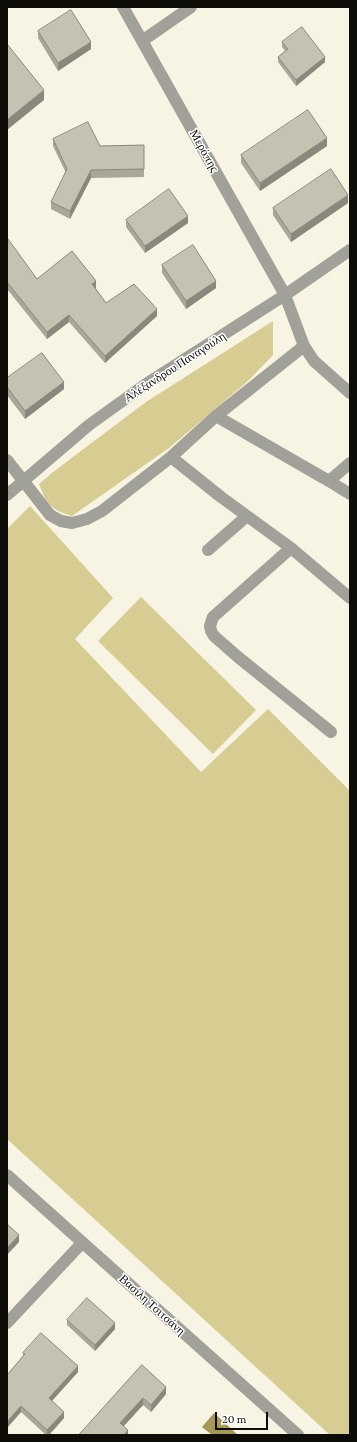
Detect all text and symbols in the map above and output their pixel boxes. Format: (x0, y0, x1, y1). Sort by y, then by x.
street label: Μερόπης (187, 127, 221, 175)
street label: Αλέξανδρου Παναγούλη (122, 329, 228, 405)
street label: Βασίλη Τσιτσάνη (116, 1272, 188, 1338)
scale bar (217, 1404, 270, 1430)
text: 20 m (222, 1412, 246, 1426)

